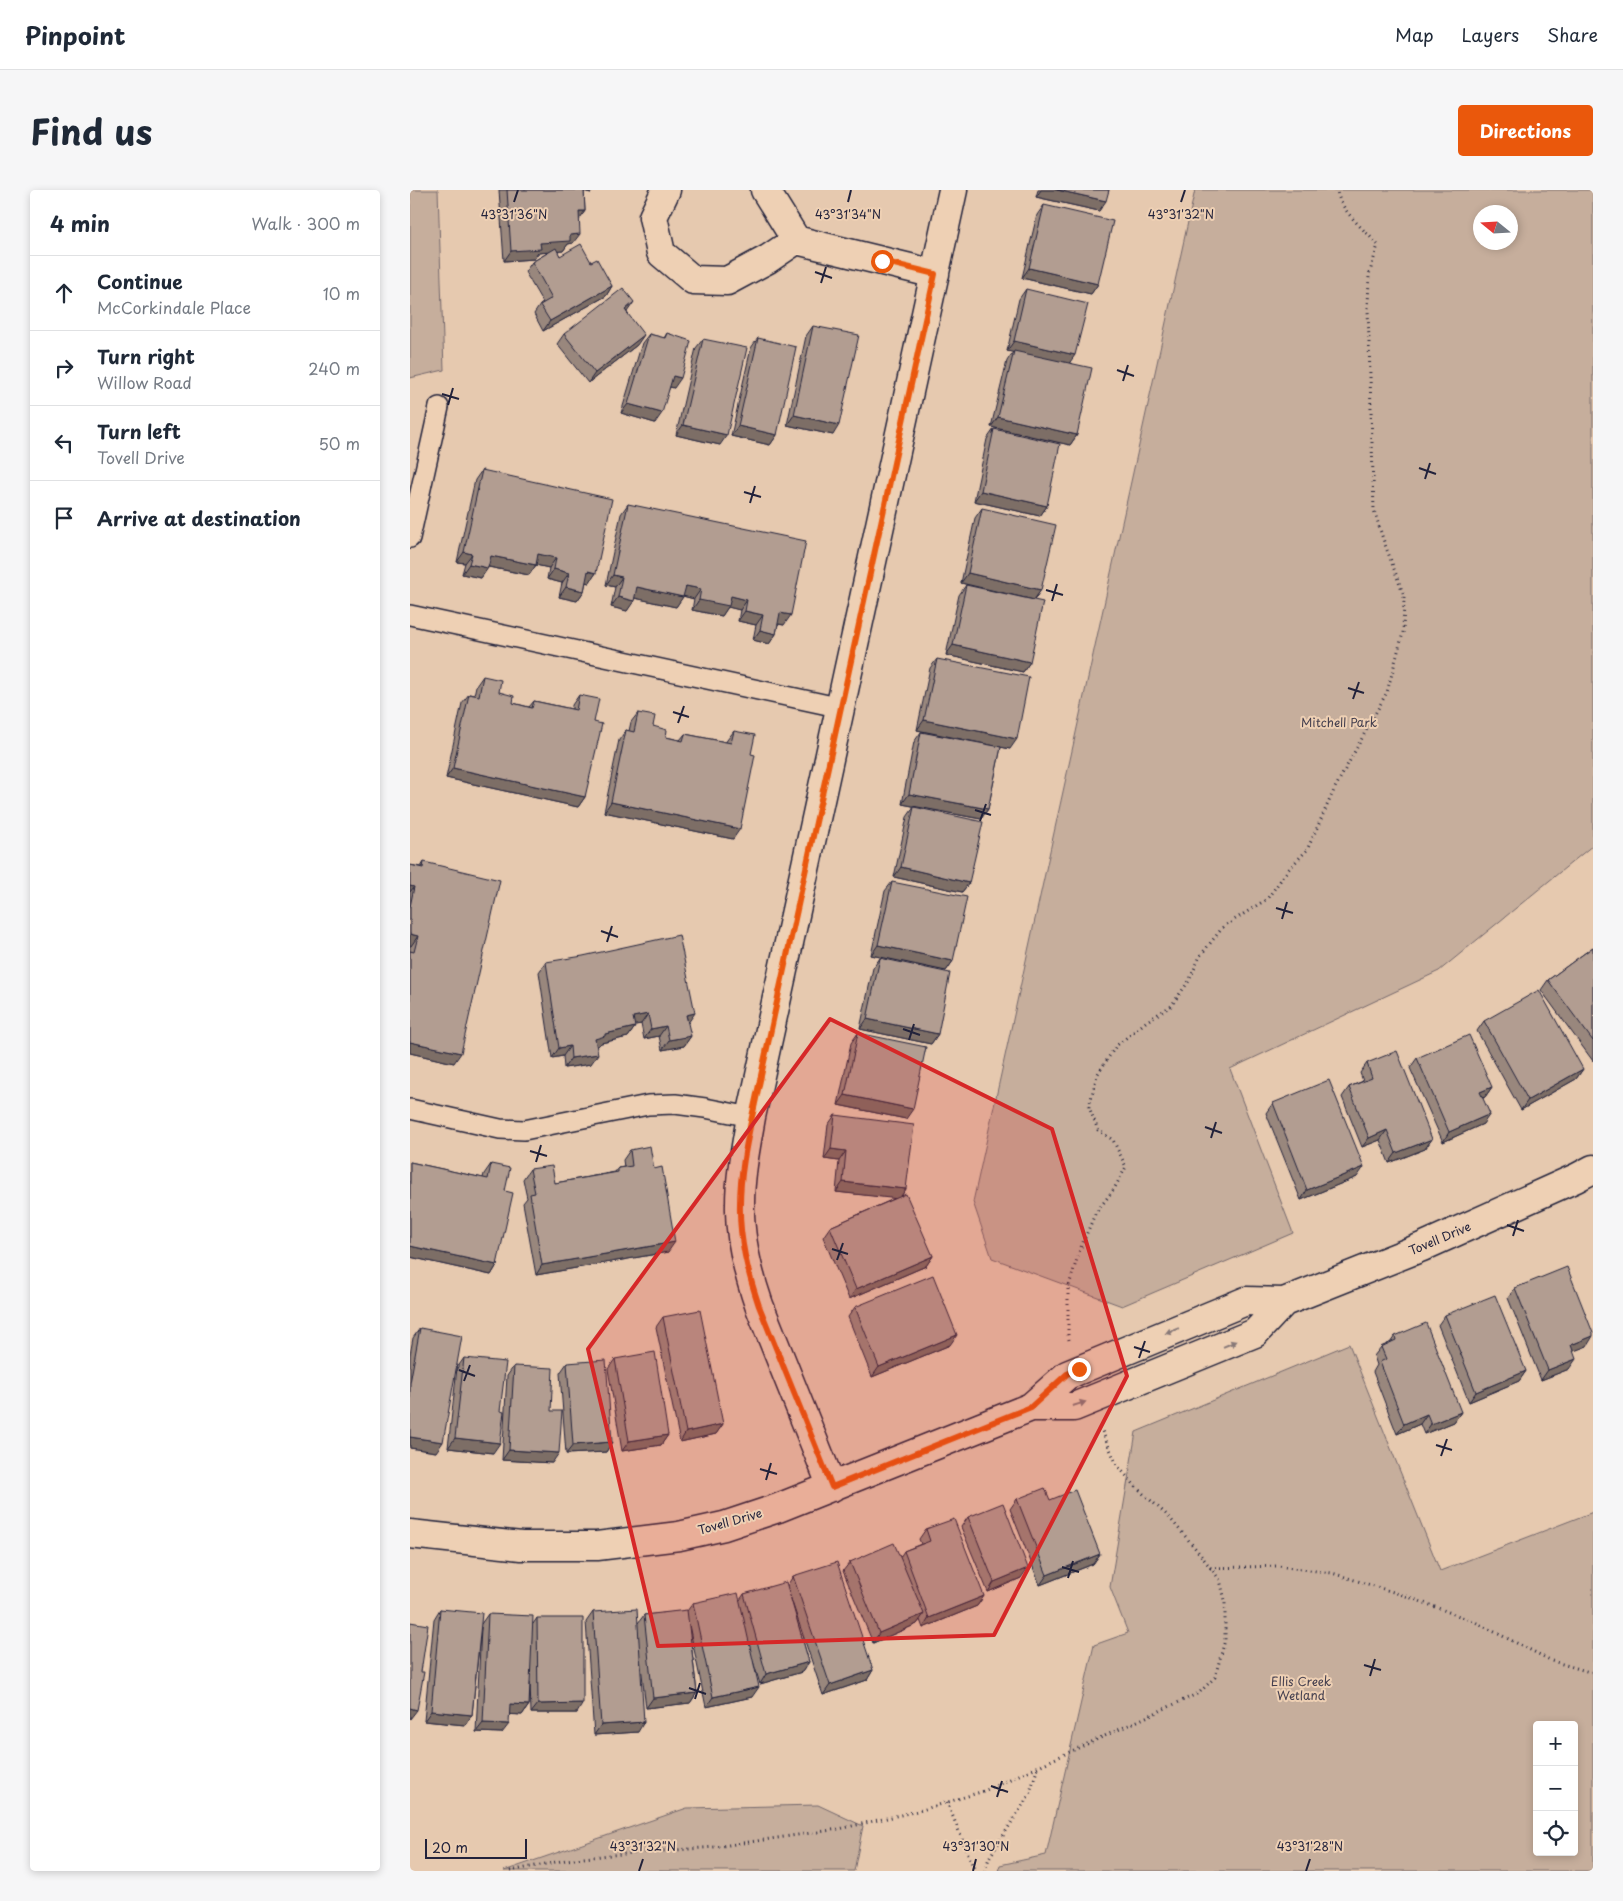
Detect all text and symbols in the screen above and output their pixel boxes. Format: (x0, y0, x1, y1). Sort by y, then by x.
text: Pinpoint (25, 17, 126, 53)
text: Map (1395, 21, 1434, 48)
text: Layers (1462, 21, 1519, 48)
text: Share (1547, 21, 1598, 48)
text: Find us (30, 104, 152, 157)
button: Directions (1458, 105, 1593, 156)
text: 43°31'36"N (481, 205, 547, 223)
text: 43°31'34"N (815, 205, 881, 223)
text: 43°31'32"N (1148, 205, 1214, 223)
north arrow (1473, 205, 1518, 250)
text: 4 min (50, 207, 110, 239)
text: Walk · 300 m (251, 211, 360, 235)
route start (871, 250, 894, 273)
text: Continue (97, 267, 183, 295)
icon: ahead (50, 279, 78, 307)
text: 10 m (323, 281, 360, 305)
text: McCorkindale Place (97, 295, 251, 319)
text: Turn right (97, 342, 195, 370)
icon: right (50, 354, 78, 382)
text: 240 m (308, 356, 360, 380)
text: Willow Road (97, 370, 192, 394)
text: Turn left (97, 417, 181, 445)
icon: left (50, 429, 78, 457)
text: 50 m (319, 431, 360, 455)
text: Tovell Drive (97, 445, 185, 469)
icon: arrive (50, 504, 78, 532)
text: Arrive at destination (97, 504, 301, 532)
park label: Mitchell Park (1301, 713, 1377, 731)
street label: Tovell Drive (1406, 1217, 1473, 1259)
one-way arrow (1164, 1328, 1179, 1336)
one-way arrow (1223, 1339, 1237, 1347)
route end (1068, 1358, 1091, 1381)
one-way arrow (1072, 1400, 1087, 1408)
street label: Tovell Drive (696, 1503, 764, 1539)
park label: Ellis Creek Wetland (1271, 1672, 1331, 1704)
map controls (1533, 1721, 1578, 1856)
button: + (1533, 1721, 1578, 1766)
button: − (1533, 1766, 1578, 1811)
button: locate (1533, 1811, 1578, 1856)
scale bar (425, 1836, 528, 1859)
text: 20 m (432, 1837, 468, 1858)
text: 43°31'32"N (610, 1837, 676, 1855)
text: 43°31'30"N (943, 1837, 1009, 1855)
text: 43°31'28"N (1277, 1837, 1343, 1855)

